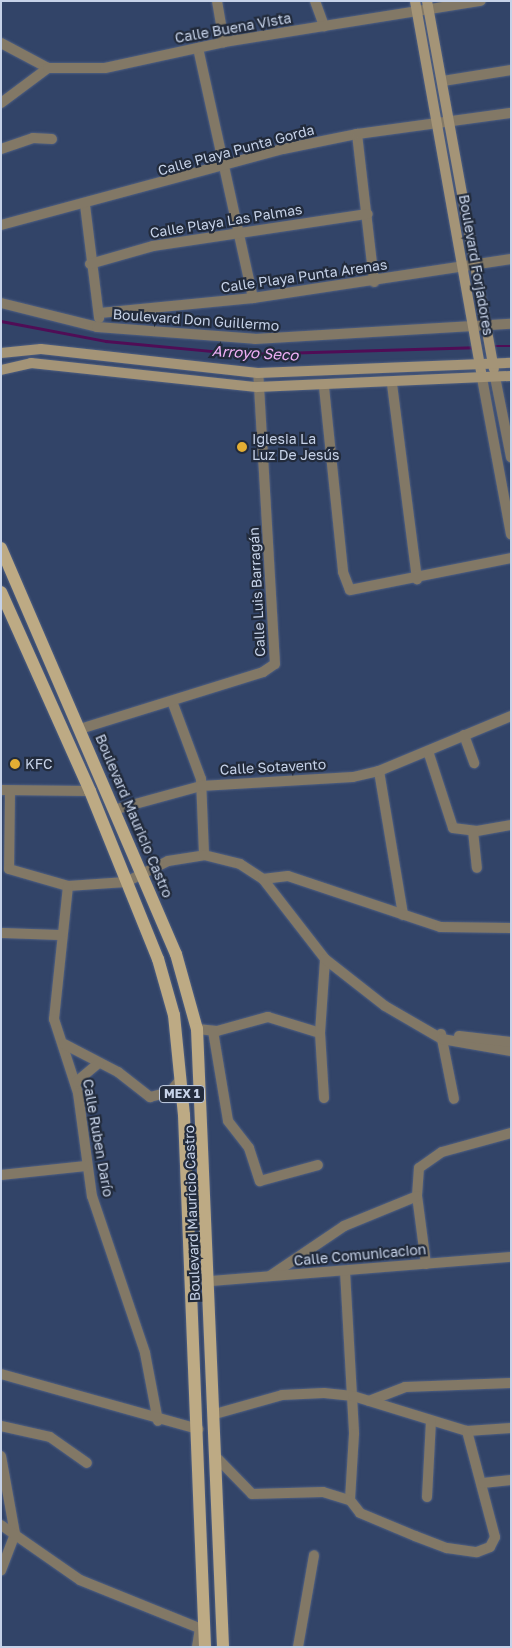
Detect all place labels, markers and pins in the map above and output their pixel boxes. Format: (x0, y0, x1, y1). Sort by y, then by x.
place label: Iglesia La Luz De Jesús (252, 431, 339, 464)
marker: Iglesia La Luz De Jesús (236, 441, 248, 453)
place label: KFC (25, 756, 52, 772)
marker: KFC (9, 758, 21, 770)

